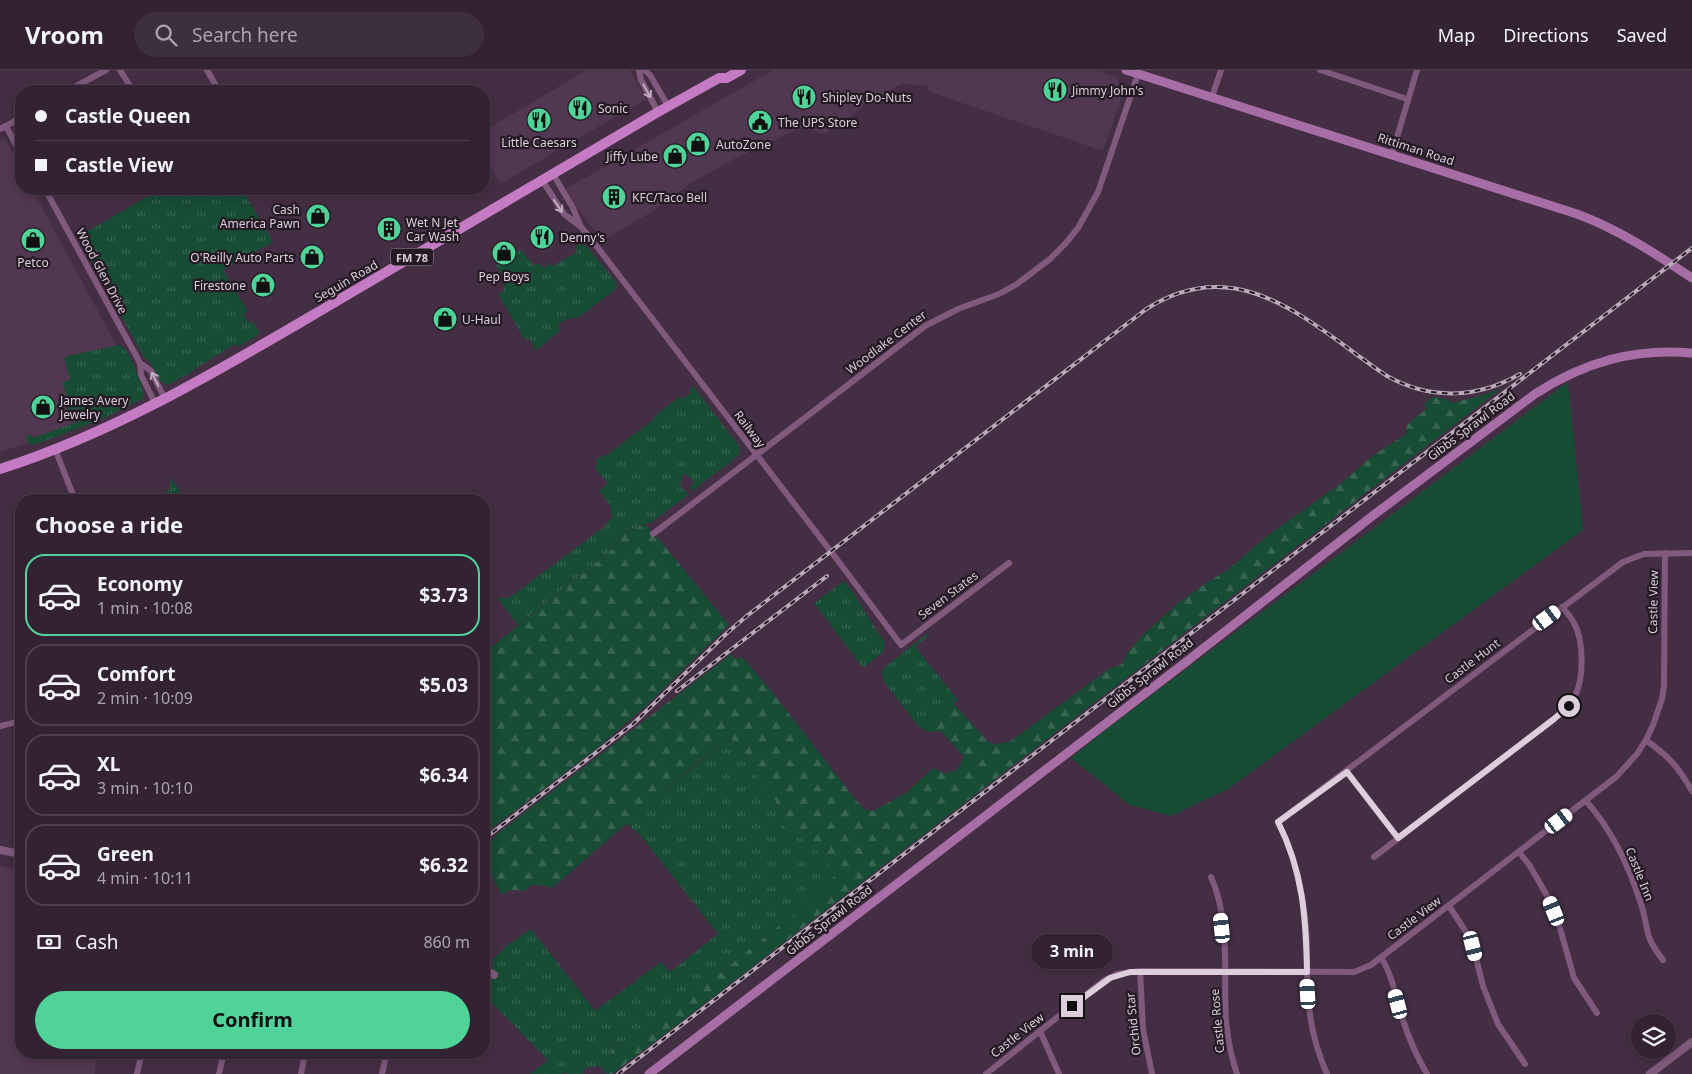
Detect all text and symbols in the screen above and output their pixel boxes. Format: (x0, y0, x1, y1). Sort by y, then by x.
search box (134, 12, 484, 57)
text: Vroom (25, 18, 104, 51)
icon: search (152, 21, 180, 49)
text: Search here (192, 22, 298, 48)
text: Map (1438, 23, 1475, 47)
text: Directions (1503, 23, 1589, 47)
text: Saved (1617, 23, 1667, 47)
restaurant icon: Jimmy John's (1042, 77, 1068, 103)
place label: Jimmy John's (1071, 82, 1144, 99)
one-way arrow (642, 84, 652, 99)
restaurant icon: Shipley Do-Nuts (791, 84, 817, 110)
place label: Shipley Do-Nuts (822, 89, 912, 106)
restaurant icon: Sonic (567, 95, 593, 121)
place label: Sonic (598, 100, 628, 117)
text: Castle Queen (65, 103, 191, 129)
restaurant icon: Little Caesars (526, 107, 552, 133)
public building icon: The UPS Store (747, 109, 773, 135)
place label: The UPS Store (778, 114, 858, 131)
street label: Rittiman Road (1375, 129, 1457, 169)
shop icon: AutoZone (685, 131, 711, 157)
place label: Little Caesars (501, 134, 577, 151)
place label: AutoZone (716, 136, 771, 153)
shop icon: Jiffy Lube (662, 143, 688, 169)
place label: Jiffy Lube (605, 148, 658, 165)
text: Castle View (65, 152, 174, 178)
building icon: KFC/Taco Bell (601, 184, 627, 210)
place label: KFC/Taco Bell (632, 189, 707, 206)
one-way arrow (553, 199, 563, 213)
place label: Cash America Pawn (220, 201, 300, 232)
shop icon: Cash America Pawn (305, 203, 331, 229)
place label: Wet N Jet Car Wash (406, 214, 459, 245)
building icon: Wet N Jet Car Wash (376, 216, 402, 242)
restaurant icon: Denny's (529, 224, 555, 250)
street label: Wood Glen Drive (72, 225, 132, 317)
shop icon: Petco (20, 227, 46, 253)
place label: Denny's (560, 229, 605, 246)
shop icon: Pep Boys (491, 240, 517, 266)
shop icon: O'Reilly Auto Parts (299, 244, 325, 270)
road number: FM 78 (391, 248, 433, 266)
place label: O'Reilly Auto Parts (190, 249, 294, 266)
place label: Petco (17, 254, 49, 271)
street label: Seguin Road (311, 256, 381, 306)
place label: Pep Boys (478, 268, 530, 285)
shop icon: Firestone (250, 272, 276, 298)
place label: Firestone (194, 277, 246, 294)
shop icon: U-Haul (432, 306, 458, 332)
street label: Woodlake Center (842, 306, 930, 378)
place label: U-Haul (462, 311, 501, 328)
one-way arrow (150, 371, 160, 386)
street label: Gibbs Sprawl Road (1424, 388, 1518, 464)
place label: James Avery Jewelry (59, 392, 129, 423)
shop icon: James Avery Jewelry (30, 394, 56, 420)
street label: Railway (730, 407, 770, 452)
text: Choose a ride (35, 509, 183, 539)
street label: Seven States (915, 567, 982, 623)
street label: Castle View (1644, 569, 1662, 634)
text: Economy (97, 571, 183, 597)
icon: car (37, 573, 82, 618)
text: $3.73 (419, 582, 468, 608)
text: 1 min · 10:08 (97, 597, 193, 619)
car (1530, 603, 1563, 633)
street label: Gibbs Sprawl Road (1103, 634, 1197, 712)
street label: Castle Hunt (1441, 634, 1504, 687)
text: Comfort (97, 661, 176, 687)
icon: car (37, 663, 82, 708)
text: $5.03 (419, 672, 468, 698)
text: 2 min · 10:09 (97, 687, 193, 709)
route start (1558, 695, 1580, 717)
text: XL (97, 751, 120, 777)
icon: car (37, 753, 82, 798)
text: $6.34 (419, 762, 468, 788)
text: 3 min · 10:10 (97, 777, 193, 799)
car (1542, 806, 1575, 836)
text: Green (97, 841, 154, 867)
icon: car (37, 843, 82, 888)
street label: Castle Inn (1622, 845, 1658, 903)
text: $6.32 (419, 852, 468, 878)
text: 4 min · 10:11 (97, 867, 193, 889)
street label: Gibbs Sprawl Road (782, 881, 876, 959)
street label: Castle View (1383, 892, 1445, 944)
car (1541, 894, 1566, 928)
car (1212, 912, 1231, 944)
icon: cash (35, 928, 63, 956)
text: Cash (75, 929, 119, 955)
car (1462, 930, 1483, 962)
text: 860 m (423, 931, 470, 953)
callout: 3 min (1031, 934, 1113, 968)
text: 3 min (1050, 940, 1094, 962)
car (1299, 979, 1316, 1009)
street label: Castle Rose (1206, 988, 1228, 1054)
car (1386, 988, 1409, 1020)
button: Confirm (35, 991, 470, 1049)
street label: Orchid Star (1121, 992, 1145, 1056)
route end (1061, 995, 1083, 1017)
street label: Castle View (987, 1008, 1048, 1061)
map controls (1631, 1014, 1676, 1059)
button: layers (1631, 1014, 1676, 1059)

